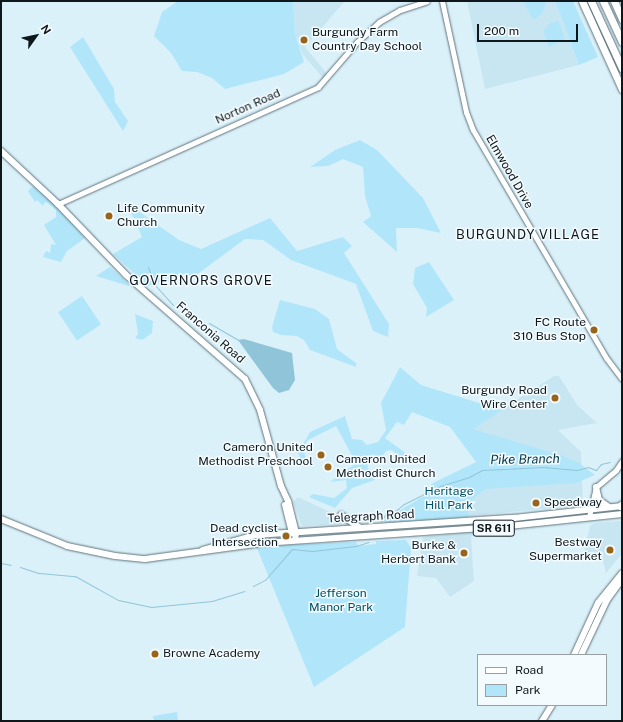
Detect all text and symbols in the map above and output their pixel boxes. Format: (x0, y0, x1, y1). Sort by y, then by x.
north arrow (16, 16, 56, 56)
scale bar (479, 16, 580, 42)
text: N (39, 23, 53, 36)
text: 200 m (484, 24, 519, 38)
place label: Burgundy Farm Country Day School (312, 26, 422, 54)
marker: Burgundy Farm Country Day School (299, 35, 309, 45)
street label: Norton Road (213, 86, 283, 128)
street label: Elmwood Drive (482, 133, 536, 211)
place label: Life Community Church (117, 202, 205, 230)
marker: Life Community Church (104, 211, 114, 221)
district label: BURGUNDY VILLAGE (456, 227, 600, 243)
district label: GOVERNORS GROVE (129, 273, 273, 289)
street label: Franconia Road (173, 299, 247, 367)
place label: FC Route 310 Bus Stop (513, 316, 586, 344)
marker: FC Route 310 Bus Stop (589, 325, 599, 335)
place label: Burgundy Road Wire Center (461, 384, 547, 412)
marker: Burgundy Road Wire Center (550, 393, 560, 403)
place label: Cameron United Methodist Preschool (198, 441, 313, 469)
marker: Cameron United Methodist Preschool (316, 450, 326, 460)
water label: Pike Branch (490, 452, 560, 468)
place label: Cameron United Methodist Church (336, 453, 435, 481)
marker: Cameron United Methodist Church (323, 462, 333, 472)
park label: Heritage Hill Park (425, 485, 473, 513)
place label: Speedway (544, 496, 602, 510)
marker: Speedway (531, 498, 541, 508)
street label: Telegraph Road (327, 508, 415, 526)
road number: SR 611 (472, 519, 516, 537)
place label: Dead cyclist Intersection (210, 522, 278, 550)
marker: Dead cyclist Intersection (281, 531, 291, 541)
place label: Bestway Supermarket (529, 536, 602, 564)
place label: Burke & Herbert Bank (381, 539, 456, 567)
marker: Bestway Supermarket (605, 545, 615, 555)
marker: Burke & Herbert Bank (459, 548, 469, 558)
park label: Jefferson Manor Park (309, 587, 373, 615)
place label: Browne Academy (163, 647, 260, 661)
marker: Browne Academy (150, 649, 160, 659)
legend (477, 654, 607, 706)
text: Road (515, 663, 543, 677)
text: Park (515, 683, 541, 697)

